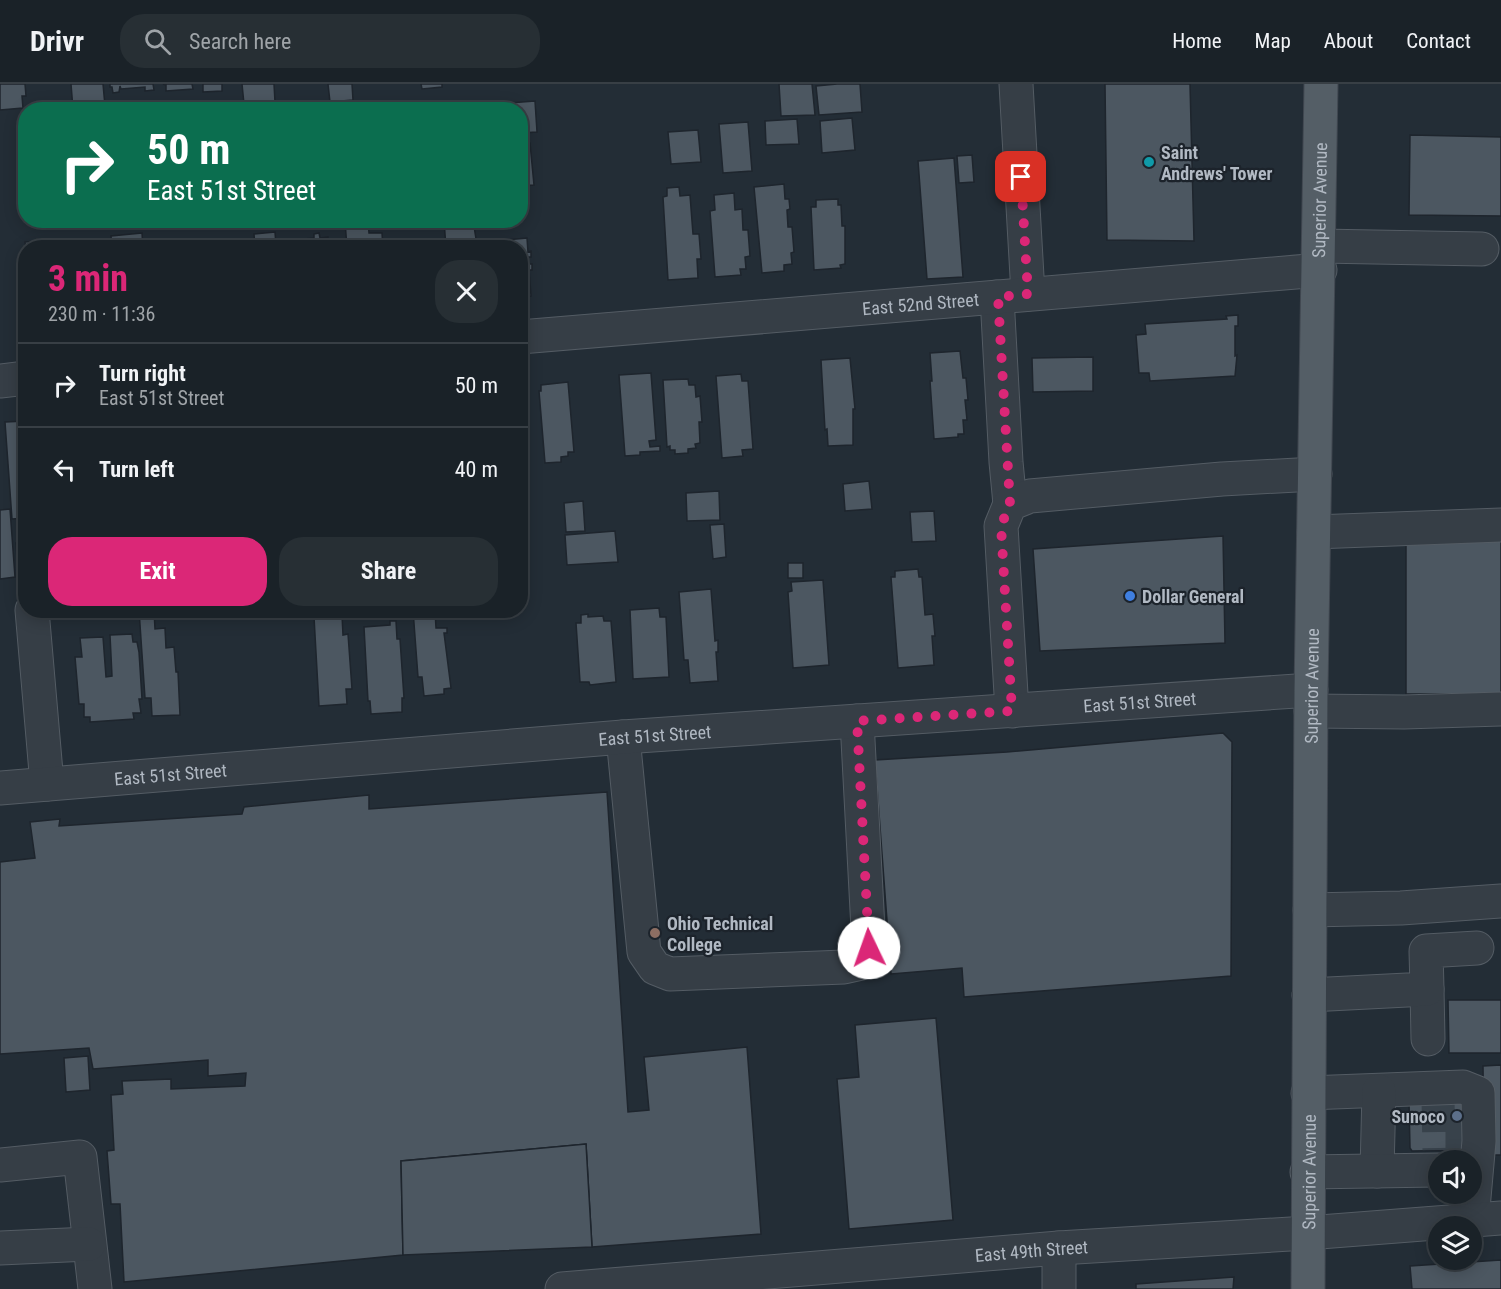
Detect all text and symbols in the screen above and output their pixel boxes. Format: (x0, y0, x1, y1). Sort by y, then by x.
search box (120, 14, 540, 68)
text: Drivr (30, 25, 84, 58)
icon: search (141, 25, 174, 58)
text: Search here (189, 29, 291, 54)
text: Home (1172, 29, 1222, 53)
text: Map (1255, 29, 1291, 53)
text: About (1324, 29, 1373, 53)
text: Contact (1406, 29, 1471, 53)
text: 50 m (147, 125, 230, 174)
icon: right (48, 126, 126, 204)
place label: Saint Andrews' Tower (1161, 142, 1273, 184)
street label: Superior Avenue (1308, 142, 1331, 258)
pin (995, 151, 1046, 202)
marker: Saint Andrews' Tower (1142, 155, 1156, 169)
icon: arrive (1004, 160, 1037, 193)
text: East 51st Street (147, 175, 316, 207)
text: 3 min (48, 258, 128, 300)
button: close (435, 260, 498, 323)
street label: East 52nd Street (861, 288, 980, 319)
text: 230 m · 11:36 (48, 302, 155, 326)
text: Turn right (99, 361, 186, 386)
icon: right (48, 369, 81, 402)
text: 50 m (455, 373, 498, 398)
text: East 51st Street (99, 386, 224, 410)
icon: left (48, 453, 81, 486)
text: Turn left (99, 457, 174, 482)
text: 40 m (455, 457, 498, 482)
button: Exit (48, 537, 267, 606)
button: Share (279, 537, 498, 606)
place label: Dollar General (1142, 586, 1244, 607)
marker: Dollar General (1123, 589, 1137, 603)
street label: Superior Avenue (1300, 628, 1323, 744)
street label: East 51st Street (1083, 687, 1197, 716)
street label: East 51st Street (598, 721, 712, 749)
street label: East 51st Street (113, 759, 228, 789)
place label: Ohio Technical College (667, 913, 773, 955)
position arrow (837, 916, 901, 980)
marker: Ohio Technical College (648, 926, 662, 940)
place label: Sunoco (1391, 1106, 1445, 1127)
marker: Sunoco (1450, 1109, 1464, 1123)
street label: Superior Avenue (1298, 1114, 1319, 1230)
map controls (1428, 1150, 1482, 1270)
button: sound (1428, 1150, 1482, 1204)
button: layers (1428, 1216, 1482, 1270)
street label: East 49th Street (974, 1236, 1089, 1265)

